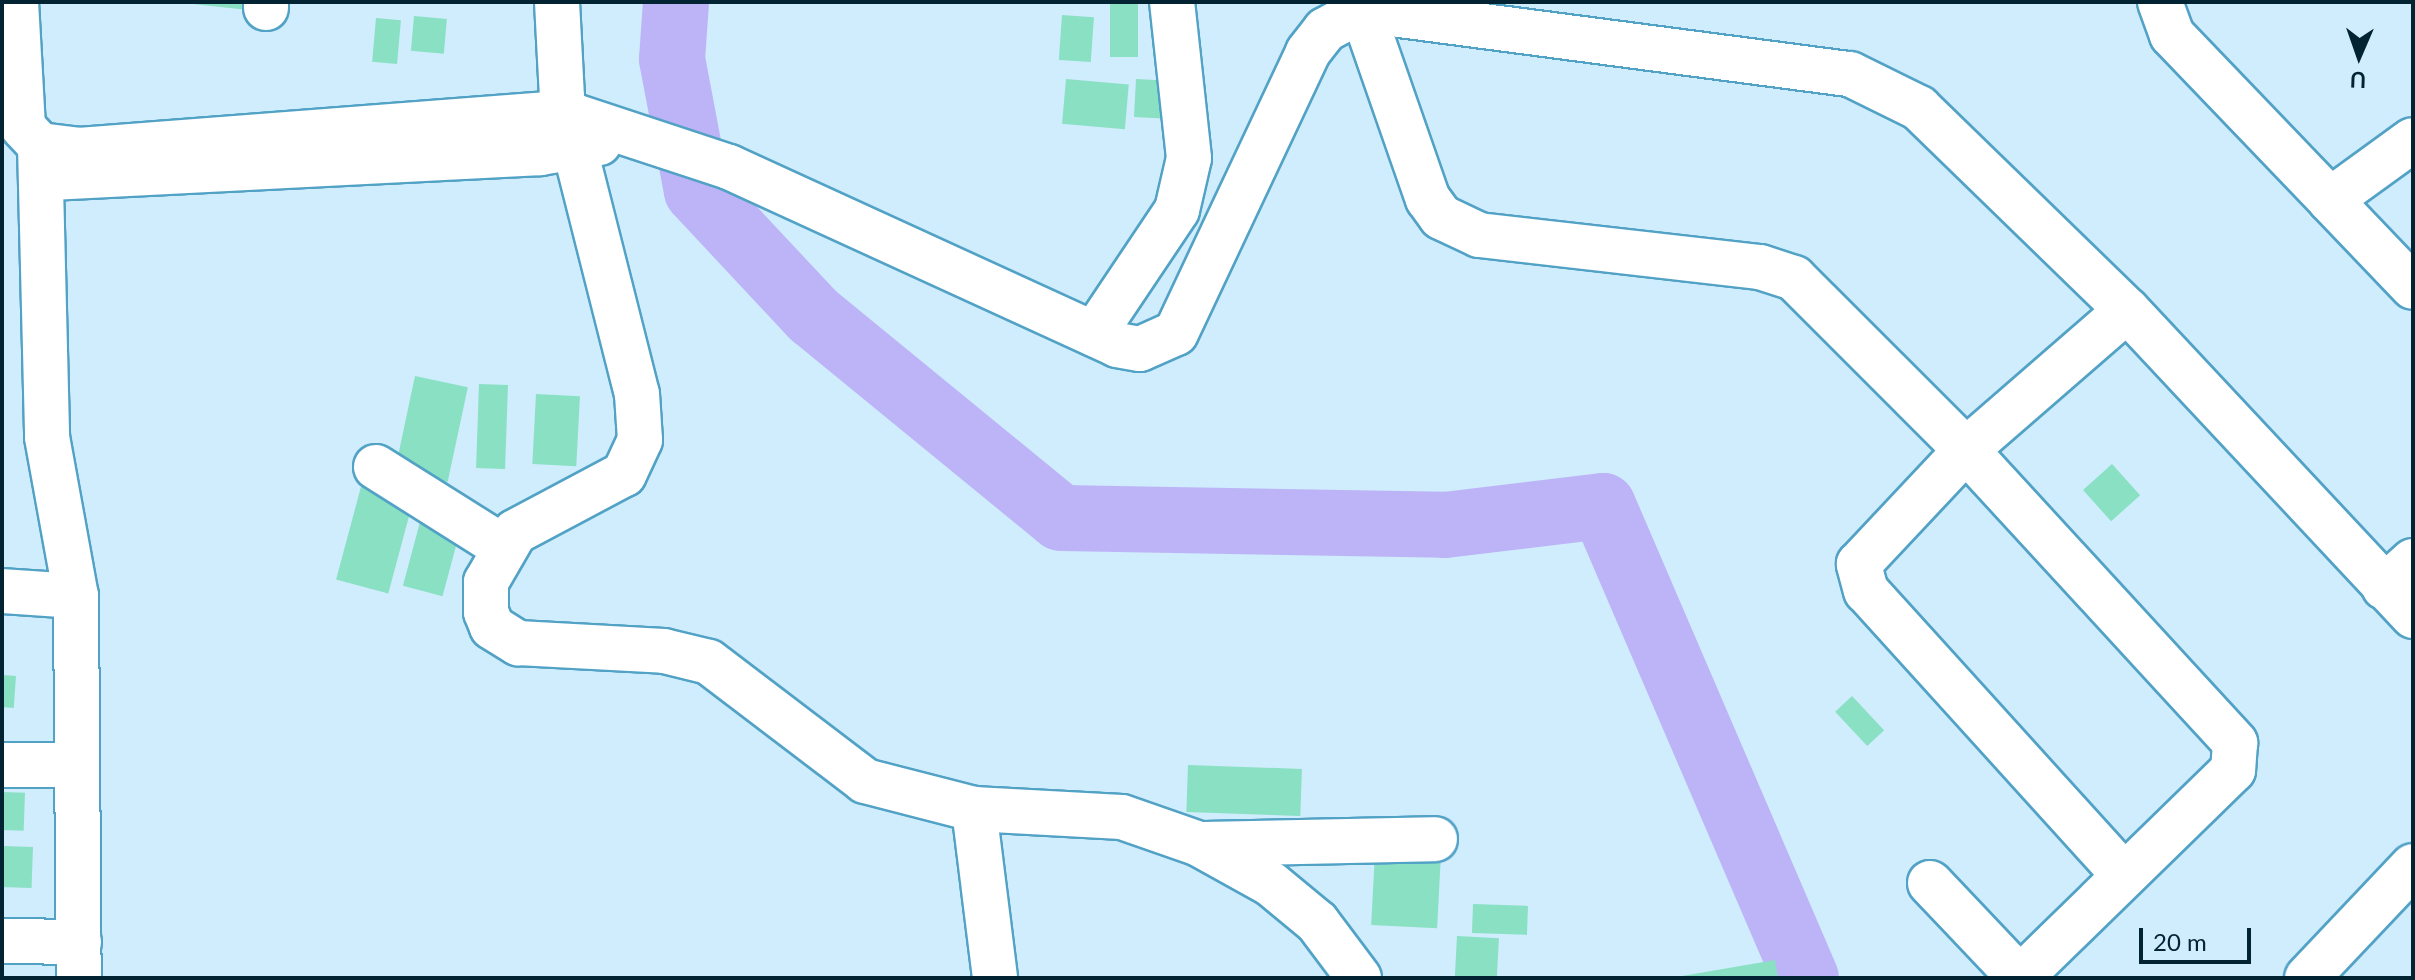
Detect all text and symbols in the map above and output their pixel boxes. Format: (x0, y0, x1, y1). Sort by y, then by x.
north arrow (2319, 16, 2399, 96)
text: U (2350, 67, 2367, 94)
scale bar (2143, 912, 2255, 962)
text: 20 m (2153, 927, 2207, 956)

